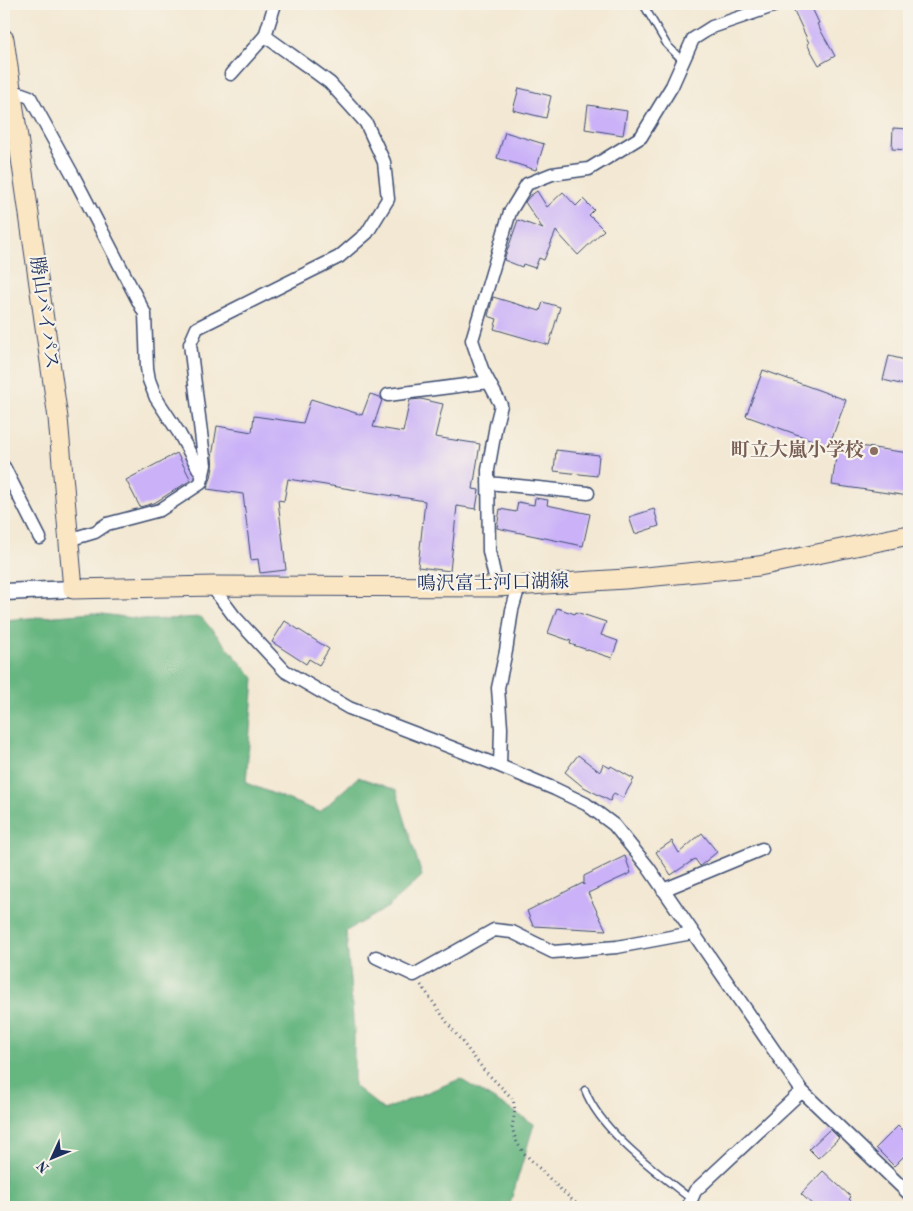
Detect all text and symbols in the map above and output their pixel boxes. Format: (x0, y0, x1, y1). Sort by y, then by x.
street label: 勝山バイパス (26, 255, 62, 371)
place label: 町立大嵐小学校 (731, 439, 864, 461)
marker: 町立大嵐小学校 (868, 445, 880, 457)
street label: 鳴沢富士河口湖線 (417, 571, 569, 595)
north arrow (28, 1134, 78, 1184)
text: N (34, 1157, 52, 1175)

